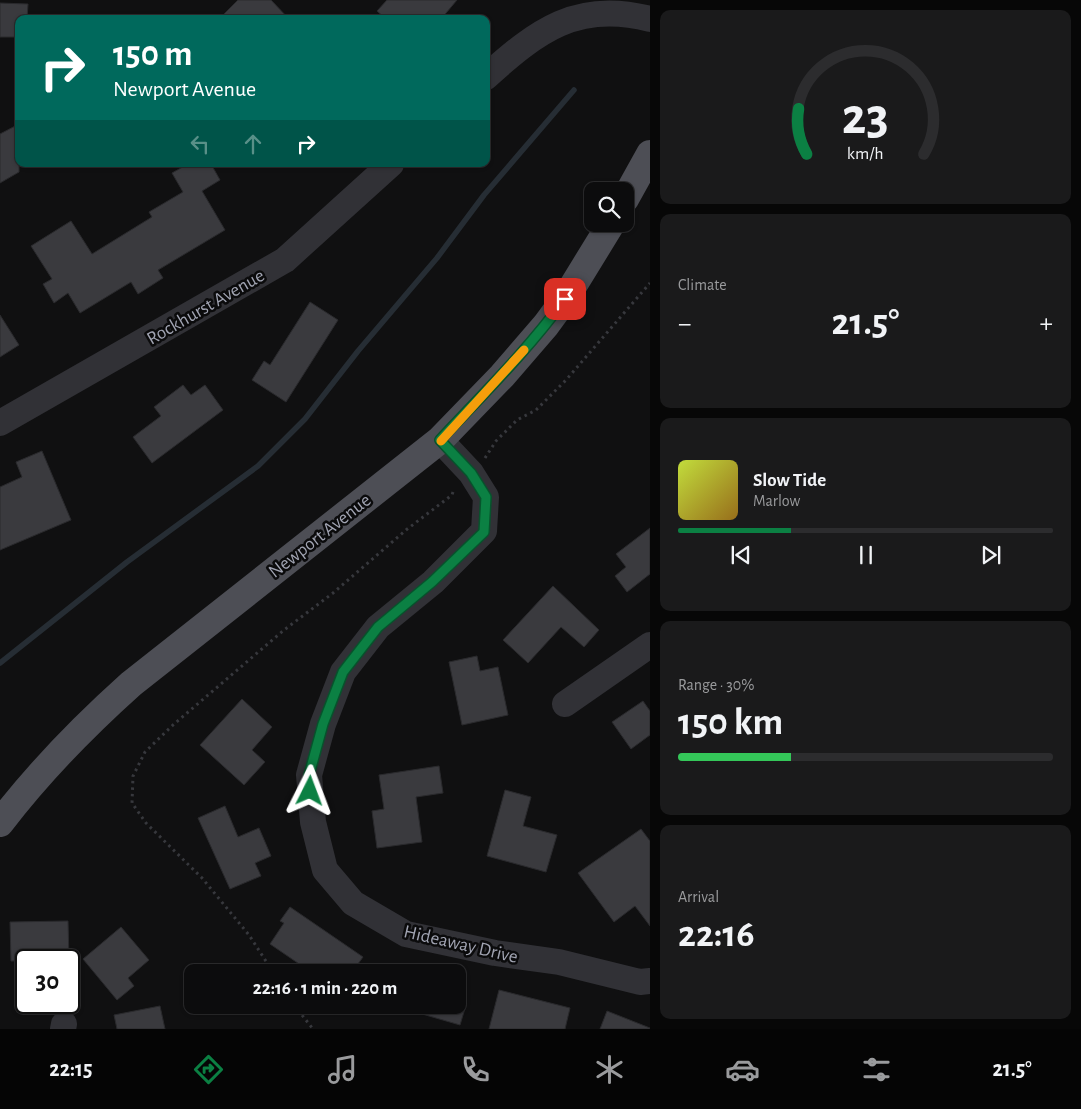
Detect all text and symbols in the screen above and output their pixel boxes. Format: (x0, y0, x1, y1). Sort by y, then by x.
icon: right (30, 35, 95, 100)
text: 150 m (113, 37, 193, 72)
text: Newport Avenue (113, 78, 256, 100)
text: 23 (842, 91, 889, 143)
icon: left (186, 130, 214, 158)
icon: ahead (239, 130, 267, 158)
icon: right (292, 130, 320, 158)
text: km/h (847, 145, 884, 163)
map controls (584, 182, 634, 232)
button: search (584, 182, 634, 232)
street label: Rockhurst Avenue (144, 266, 268, 349)
text: Climate (678, 277, 727, 293)
pin (544, 278, 586, 320)
icon: arrive (551, 285, 579, 313)
text: 21.5° (832, 304, 899, 342)
text: − (678, 310, 691, 338)
text: + (1040, 310, 1053, 338)
text: Slow Tide (753, 471, 826, 490)
street label: Newport Avenue (265, 491, 375, 582)
text: Marlow (753, 493, 800, 509)
icon: previous (727, 541, 755, 569)
icon: pause (852, 541, 880, 569)
icon: next (977, 541, 1005, 569)
text: Range · 30% (678, 677, 754, 693)
text: 150 km (678, 704, 783, 742)
position arrow (283, 764, 335, 816)
text: Arrival (678, 889, 719, 905)
text: 22:16 (678, 916, 755, 954)
street label: Hideaway Drive (402, 922, 520, 967)
speed limit sign: 30 (15, 949, 80, 1014)
text: 22:16 · 1 min · 220 m (253, 979, 397, 998)
icon: directions (191, 1052, 226, 1087)
icon: music (325, 1052, 360, 1087)
icon: phone (458, 1052, 493, 1087)
icon: climate (592, 1052, 627, 1087)
icon: car (725, 1052, 760, 1087)
icon: filters (859, 1052, 894, 1087)
text: 22:15 (49, 1058, 92, 1080)
text: 21.5° (992, 1058, 1032, 1080)

